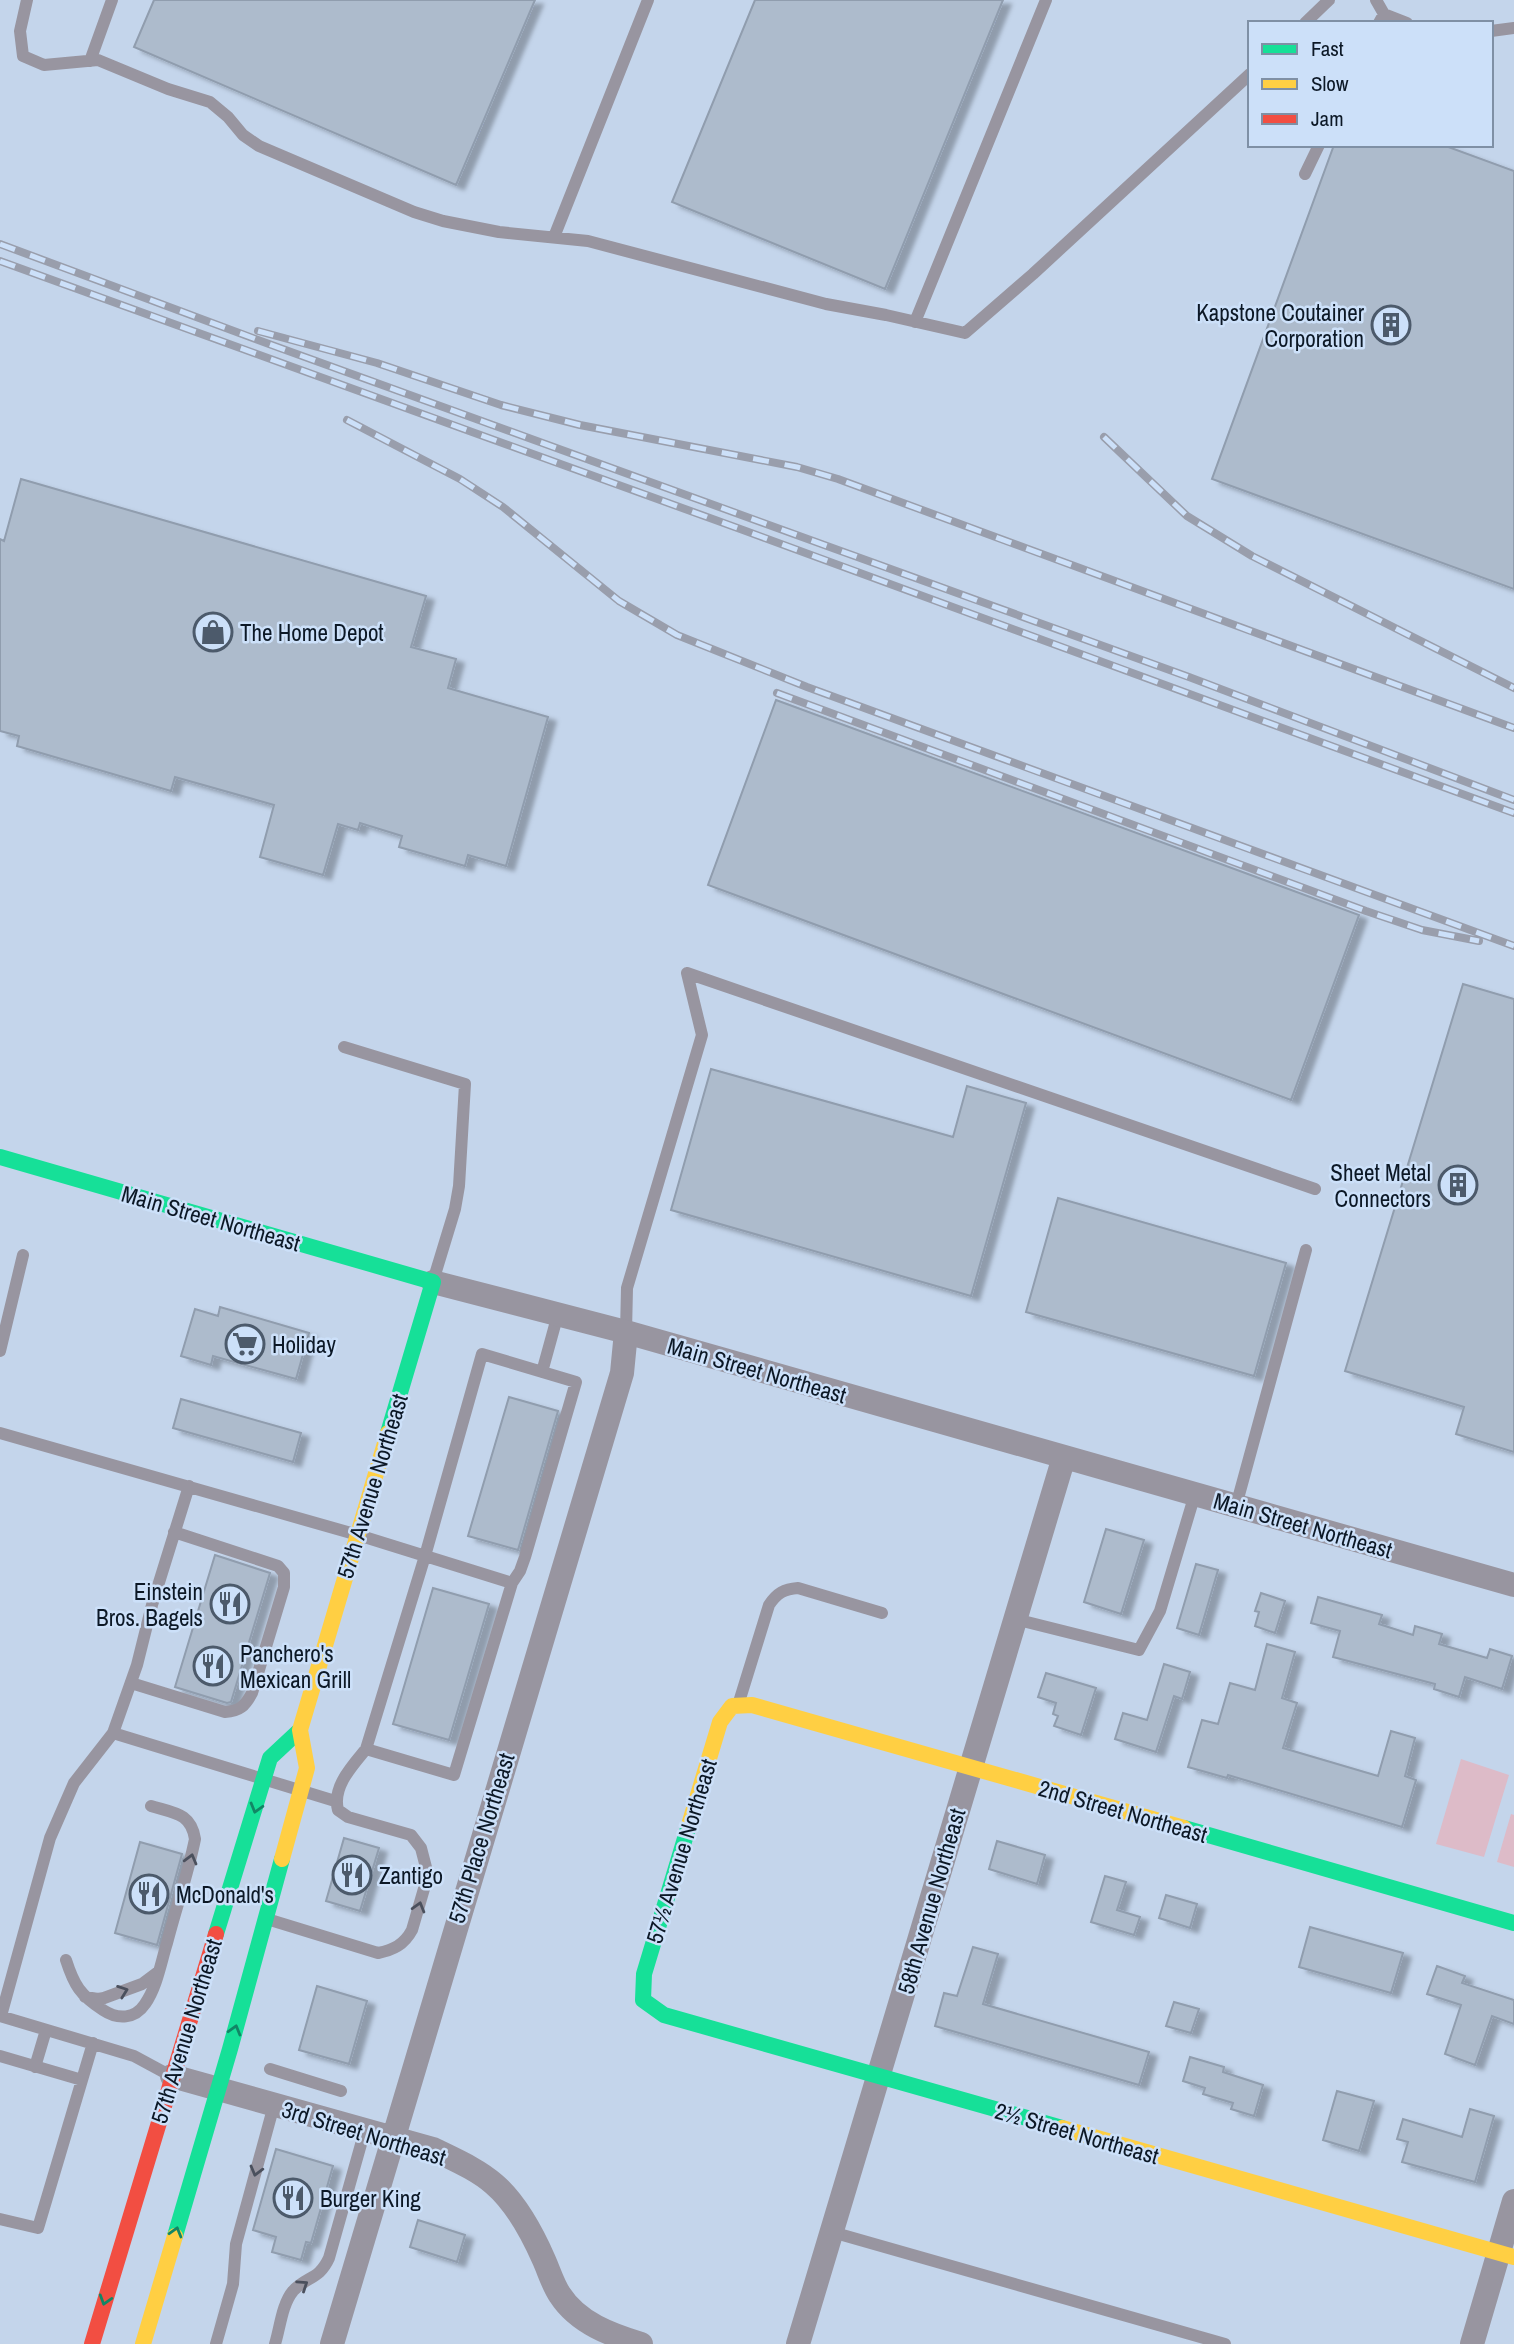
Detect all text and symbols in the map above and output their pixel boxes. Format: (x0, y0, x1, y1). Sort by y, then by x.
legend (1248, 21, 1493, 147)
text: Fast (1311, 34, 1344, 63)
text: Slow (1311, 69, 1349, 98)
text: Jam (1311, 104, 1344, 133)
place label: Kapstone Coutainer Corporation (1196, 297, 1365, 354)
building icon: Kapstone Coutainer Corporation (1370, 304, 1412, 346)
shop icon: The Home Depot (192, 611, 234, 653)
place label: The Home Depot (240, 617, 384, 648)
place label: Sheet Metal Connectors (1330, 1157, 1431, 1214)
building icon: Sheet Metal Connectors (1437, 1164, 1479, 1206)
street label: Main Street Northeast (118, 1178, 304, 1258)
supermarket icon: Holiday (224, 1323, 266, 1365)
place label: Holiday (272, 1329, 337, 1360)
street label: Main Street Northeast (664, 1330, 850, 1410)
street label: 57th Avenue Northeast (329, 1390, 415, 1582)
street label: Main Street Northeast (1210, 1485, 1396, 1565)
place label: Einstein Bros. Bagels (96, 1576, 203, 1633)
restaurant icon: Einstein Bros. Bagels (209, 1583, 251, 1625)
place label: Panchero's Mexican Grill (240, 1638, 351, 1695)
restaurant icon: Panchero's Mexican Grill (192, 1645, 234, 1687)
street label: 57th Place Northeast (440, 1749, 522, 1927)
street label: 57½ Avenue Northeast (638, 1755, 724, 1947)
street label: 2nd Street Northeast (1035, 1772, 1211, 1850)
one-way arrow (249, 1802, 264, 1814)
street label: 58th Avenue Northeast (890, 1805, 972, 1997)
one-way arrow (182, 1853, 197, 1865)
restaurant icon: Zantigo (331, 1854, 373, 1896)
place label: Zantigo (379, 1860, 443, 1891)
restaurant icon: McDonald's (128, 1873, 170, 1915)
place label: McDonald's (176, 1879, 274, 1910)
one-way arrow (411, 1901, 425, 1913)
street label: 57th Avenue Northeast (143, 1935, 229, 2127)
one-way arrow (117, 1985, 129, 1999)
one-way arrow (227, 2025, 242, 2037)
street label: 3rd Street Northeast (278, 2093, 450, 2173)
street label: 2½ Street Northeast (992, 2095, 1162, 2171)
one-way arrow (250, 2165, 265, 2177)
restaurant icon: Burger King (272, 2177, 314, 2219)
place label: Burger King (320, 2183, 421, 2214)
one-way arrow (167, 2226, 182, 2238)
one-way arrow (295, 2280, 308, 2293)
one-way arrow (98, 2294, 113, 2306)

